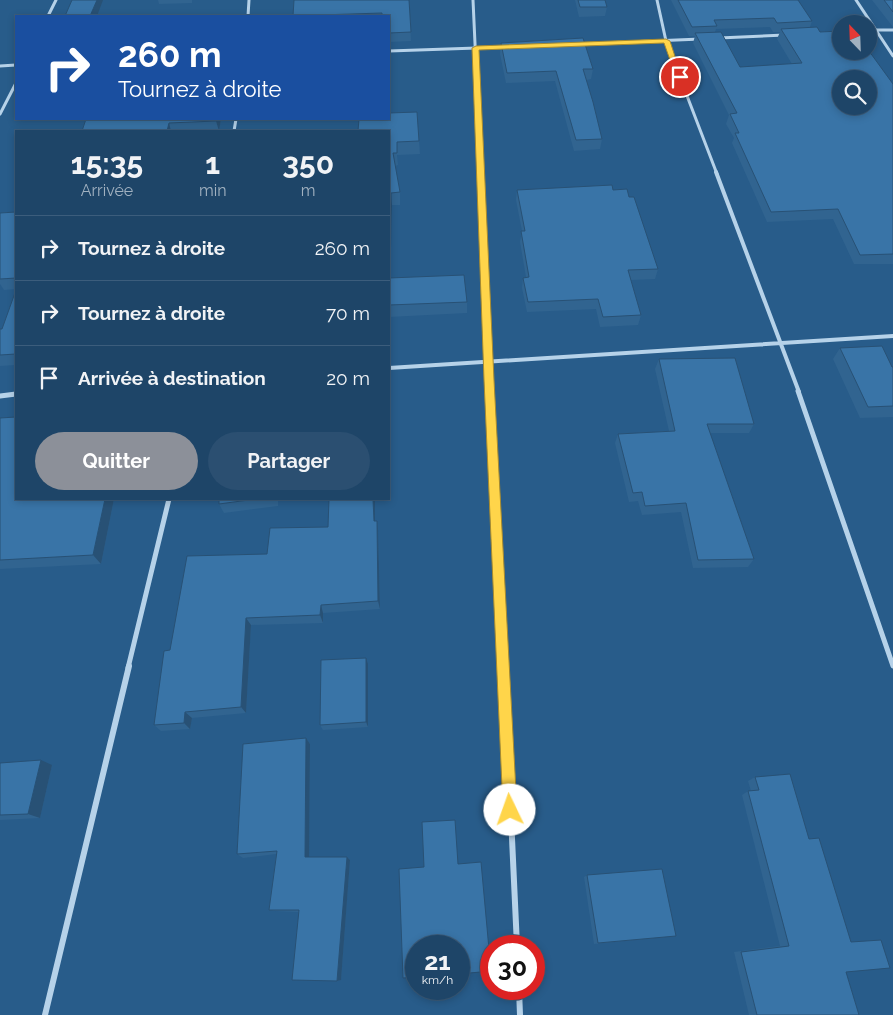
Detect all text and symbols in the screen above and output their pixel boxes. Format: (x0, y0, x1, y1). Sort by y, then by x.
north arrow (832, 15, 878, 60)
map controls (832, 15, 877, 115)
text: 260 m (118, 34, 221, 75)
icon: right (35, 35, 100, 100)
pin (659, 56, 701, 98)
icon: arrive (666, 63, 694, 91)
button: search (832, 70, 877, 115)
text: Tournez à droite (118, 76, 282, 102)
text: 15:35 (71, 146, 143, 181)
text: 1 (205, 146, 220, 181)
text: 350 (282, 146, 334, 181)
text: Arrivée (81, 181, 133, 200)
text: min (199, 181, 226, 200)
text: m (301, 181, 316, 200)
icon: right (35, 234, 63, 262)
text: Tournez à droite (78, 237, 225, 259)
text: 260 m (315, 237, 370, 259)
icon: right (35, 299, 63, 327)
text: Tournez à droite (78, 302, 225, 324)
text: 70 m (326, 302, 370, 324)
icon: arrive (35, 364, 63, 392)
text: Arrivée à destination (78, 367, 266, 389)
text: 20 m (326, 367, 370, 389)
button: Quitter (35, 432, 198, 490)
button: Partager (208, 432, 370, 490)
position arrow (483, 783, 535, 835)
speed limit sign: 30 (480, 935, 545, 1000)
text: 21 (424, 946, 451, 976)
text: km/h (422, 973, 453, 987)

